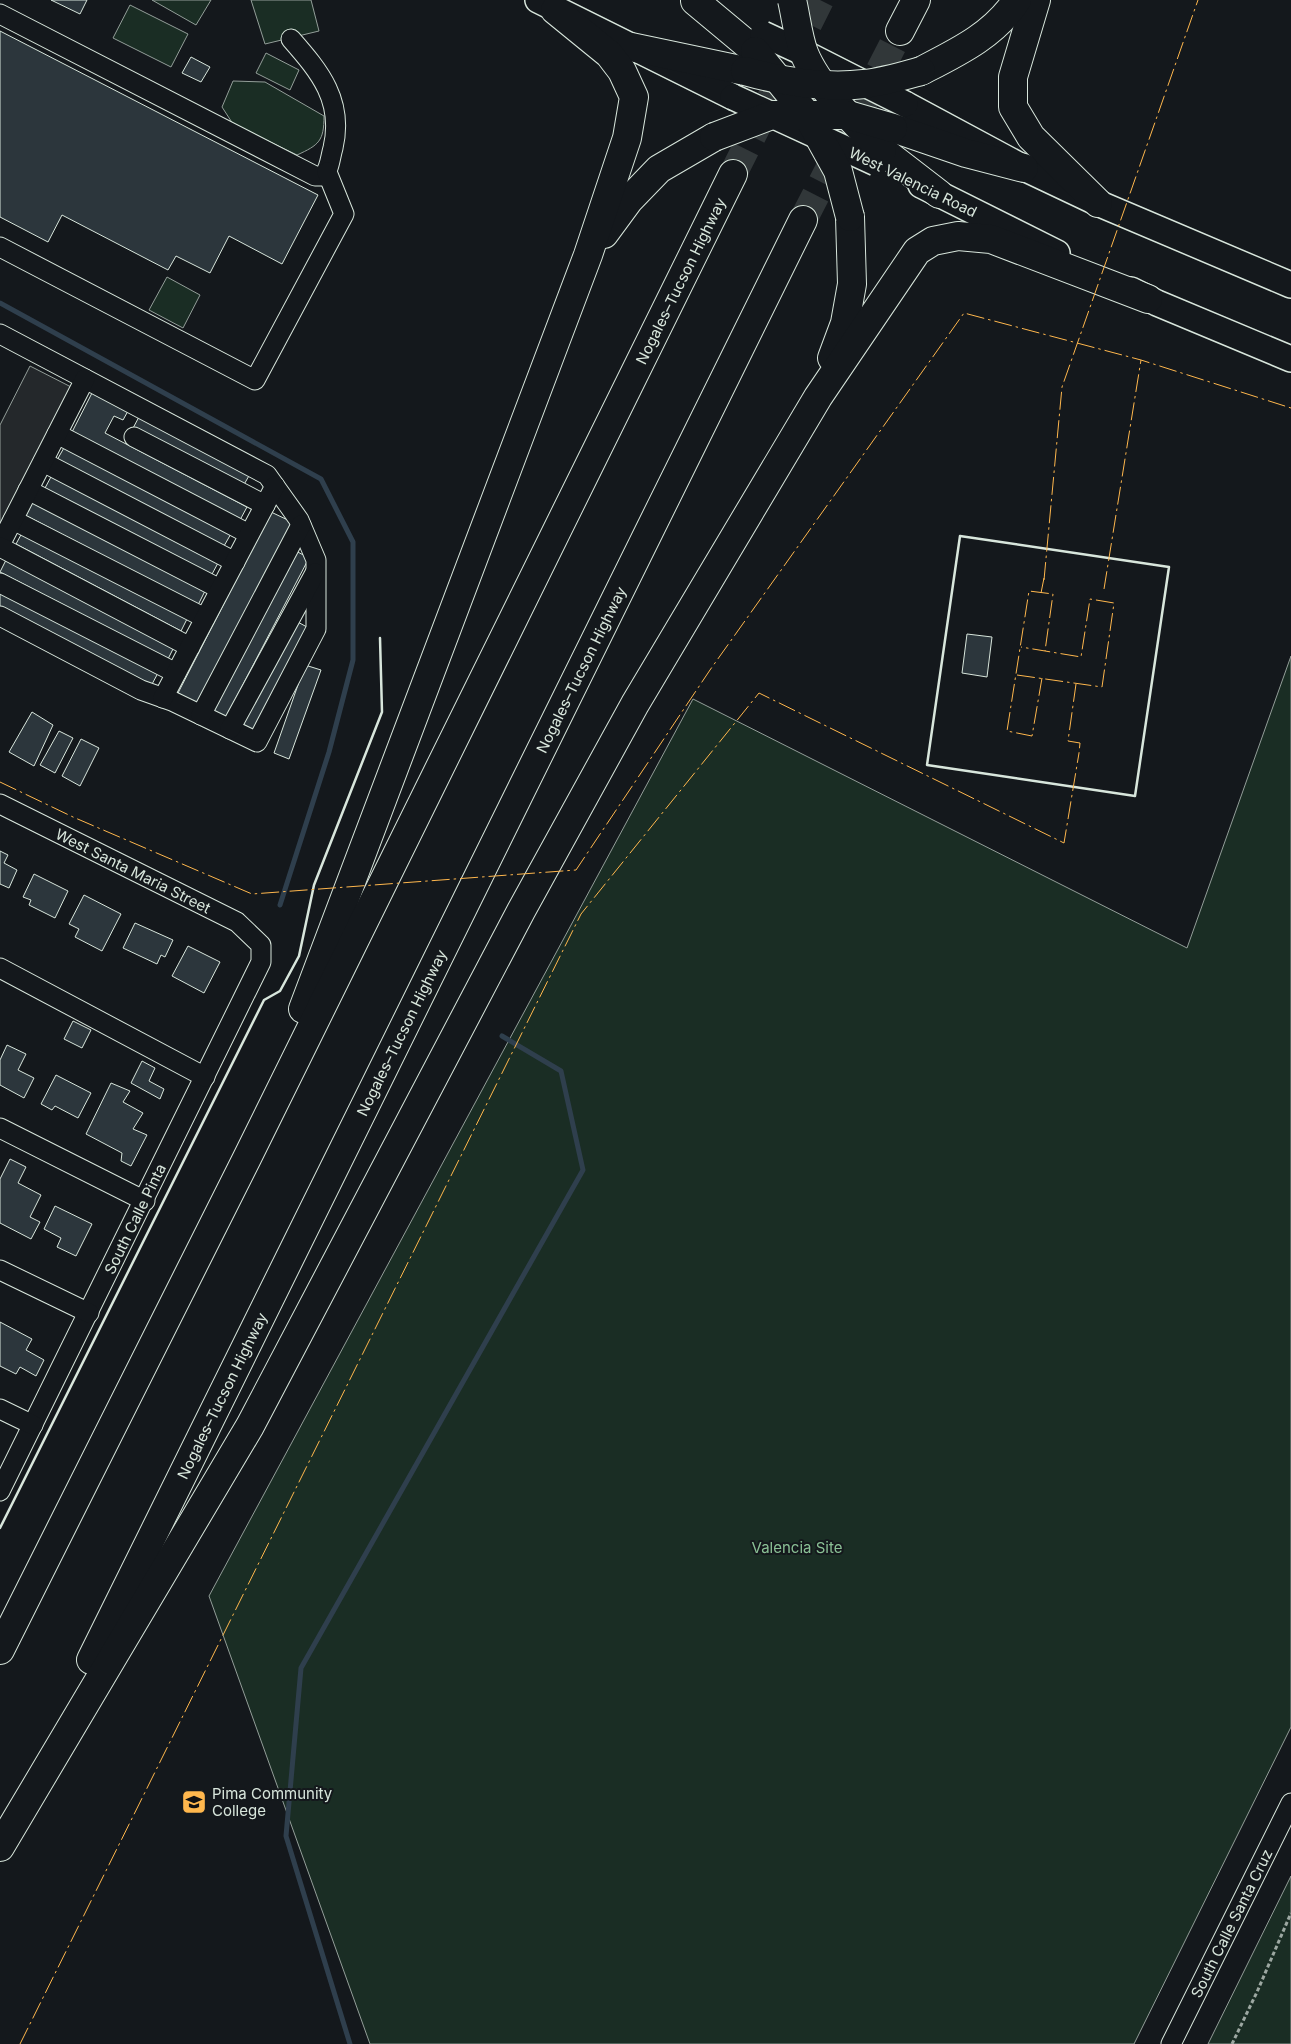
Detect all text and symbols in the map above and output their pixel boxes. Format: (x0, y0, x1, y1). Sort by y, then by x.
street label: West Valencia Road (846, 143, 980, 221)
street label: Nogales–Tucson Highway (631, 194, 730, 367)
street label: Nogales–Tucson Highway (532, 582, 630, 756)
street label: West Santa Maria Street (53, 824, 214, 917)
street label: Nogales–Tucson Highway (352, 946, 451, 1119)
street label: South Calle Pinta (100, 1161, 170, 1277)
street label: Nogales–Tucson Highway (173, 1309, 271, 1482)
park label: Valencia Site (752, 1538, 842, 1557)
place label: Pima Community College (212, 1784, 333, 1820)
school or university icon: Pima Community College (181, 1789, 207, 1815)
street label: South Calle Santa Cruz (1186, 1846, 1276, 2001)

